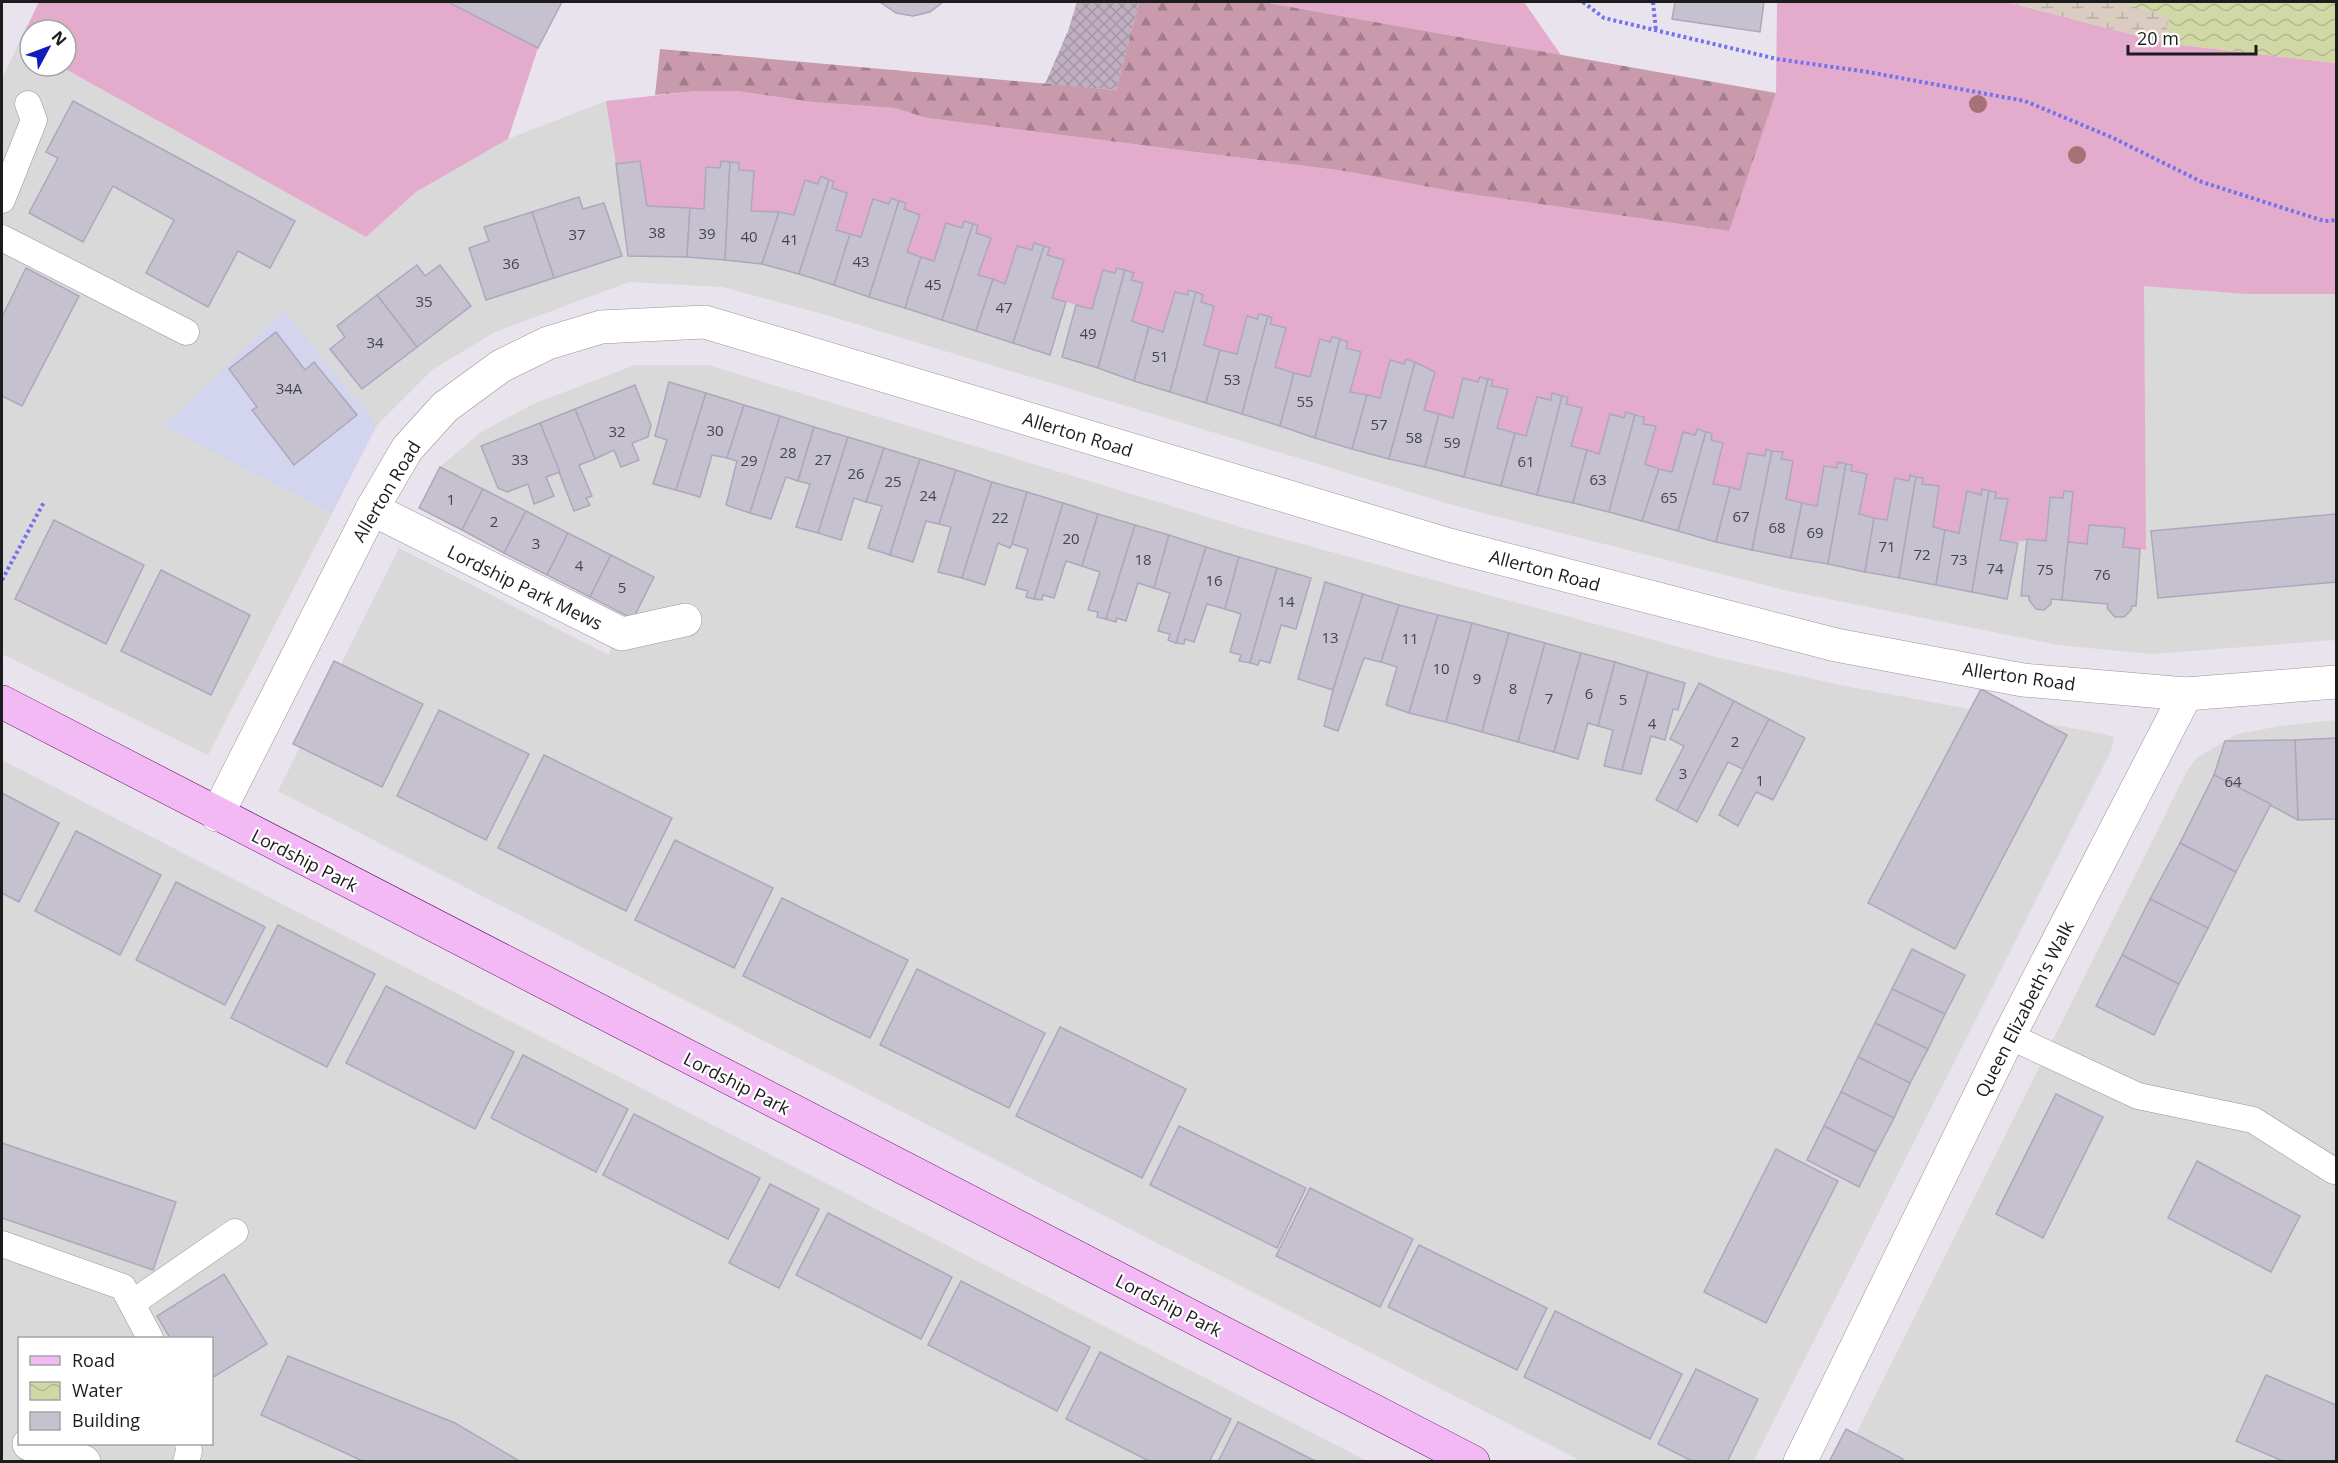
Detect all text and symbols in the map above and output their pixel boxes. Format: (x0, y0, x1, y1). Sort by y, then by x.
north arrow (18, 18, 78, 78)
scale bar (2128, 18, 2256, 56)
text: N (47, 26, 72, 50)
text: 20 m (2137, 26, 2179, 50)
house number: 38 (648, 222, 666, 242)
house number: 39 (698, 223, 716, 243)
house number: 37 (568, 224, 586, 244)
house number: 40 (740, 226, 758, 246)
house number: 41 (781, 229, 799, 249)
house number: 43 (852, 251, 870, 271)
house number: 36 (502, 253, 520, 273)
house number: 45 (924, 274, 942, 294)
house number: 35 (415, 291, 433, 311)
house number: 47 (995, 297, 1013, 317)
house number: 49 (1079, 323, 1097, 343)
house number: 34 (366, 332, 384, 352)
house number: 51 (1151, 346, 1169, 366)
house number: 53 (1223, 369, 1241, 389)
house number: 34A (276, 378, 303, 398)
house number: 55 (1296, 391, 1314, 411)
street label: Allerton Road (1020, 406, 1136, 462)
house number: 57 (1370, 414, 1388, 434)
house number: 30 (706, 420, 724, 440)
house number: 32 (608, 421, 626, 441)
house number: 58 (1405, 427, 1423, 447)
house number: 59 (1443, 432, 1461, 452)
street label: Allerton Road (346, 436, 426, 546)
house number: 28 (779, 442, 797, 462)
house number: 33 (511, 449, 529, 469)
house number: 27 (814, 449, 832, 469)
house number: 29 (740, 450, 758, 470)
house number: 61 (1517, 451, 1535, 471)
house number: 26 (847, 463, 865, 483)
house number: 63 (1589, 469, 1607, 489)
house number: 25 (884, 471, 902, 491)
house number: 24 (919, 485, 937, 505)
house number: 65 (1660, 487, 1678, 507)
house number: 1 (447, 489, 455, 509)
house number: 67 (1732, 506, 1750, 526)
house number: 22 (991, 507, 1009, 527)
house number: 2 (490, 511, 498, 531)
house number: 68 (1768, 517, 1786, 537)
house number: 69 (1806, 522, 1824, 542)
house number: 20 (1062, 528, 1080, 548)
house number: 3 (532, 533, 540, 553)
house number: 71 (1878, 536, 1896, 556)
street label: Lordship Park Mews (444, 539, 606, 635)
street label: Allerton Road (1487, 544, 1603, 596)
house number: 72 (1913, 544, 1931, 564)
house number: 18 (1134, 549, 1152, 569)
house number: 73 (1950, 549, 1968, 569)
house number: 4 (575, 555, 584, 575)
house number: 74 (1986, 558, 2004, 578)
house number: 75 (2036, 559, 2054, 579)
house number: 76 (2093, 564, 2111, 584)
house number: 16 (1205, 570, 1223, 590)
house number: 5 (618, 577, 626, 597)
house number: 14 (1277, 591, 1295, 611)
house number: 13 (1321, 627, 1339, 647)
house number: 11 (1401, 628, 1419, 648)
street label: Allerton Road (1961, 656, 2077, 696)
house number: 10 (1432, 658, 1450, 678)
house number: 9 (1473, 668, 1481, 688)
house number: 8 (1509, 678, 1517, 698)
house number: 6 (1585, 683, 1593, 703)
house number: 7 (1545, 688, 1553, 708)
house number: 5 (1619, 689, 1627, 709)
house number: 4 (1648, 713, 1657, 733)
house number: 2 (1731, 731, 1739, 751)
house number: 3 (1679, 763, 1687, 783)
house number: 1 (1756, 770, 1764, 790)
house number: 64 (2224, 771, 2242, 791)
street label: Lordship Park (248, 823, 363, 897)
street label: Queen Elizabeth's Walk (1969, 916, 2079, 1101)
street label: Lordship Park (680, 1046, 795, 1120)
street label: Lordship Park (1112, 1268, 1227, 1342)
legend (18, 1337, 213, 1445)
text: Road (72, 1348, 115, 1372)
text: Water (72, 1378, 123, 1402)
text: Building (72, 1408, 140, 1432)

